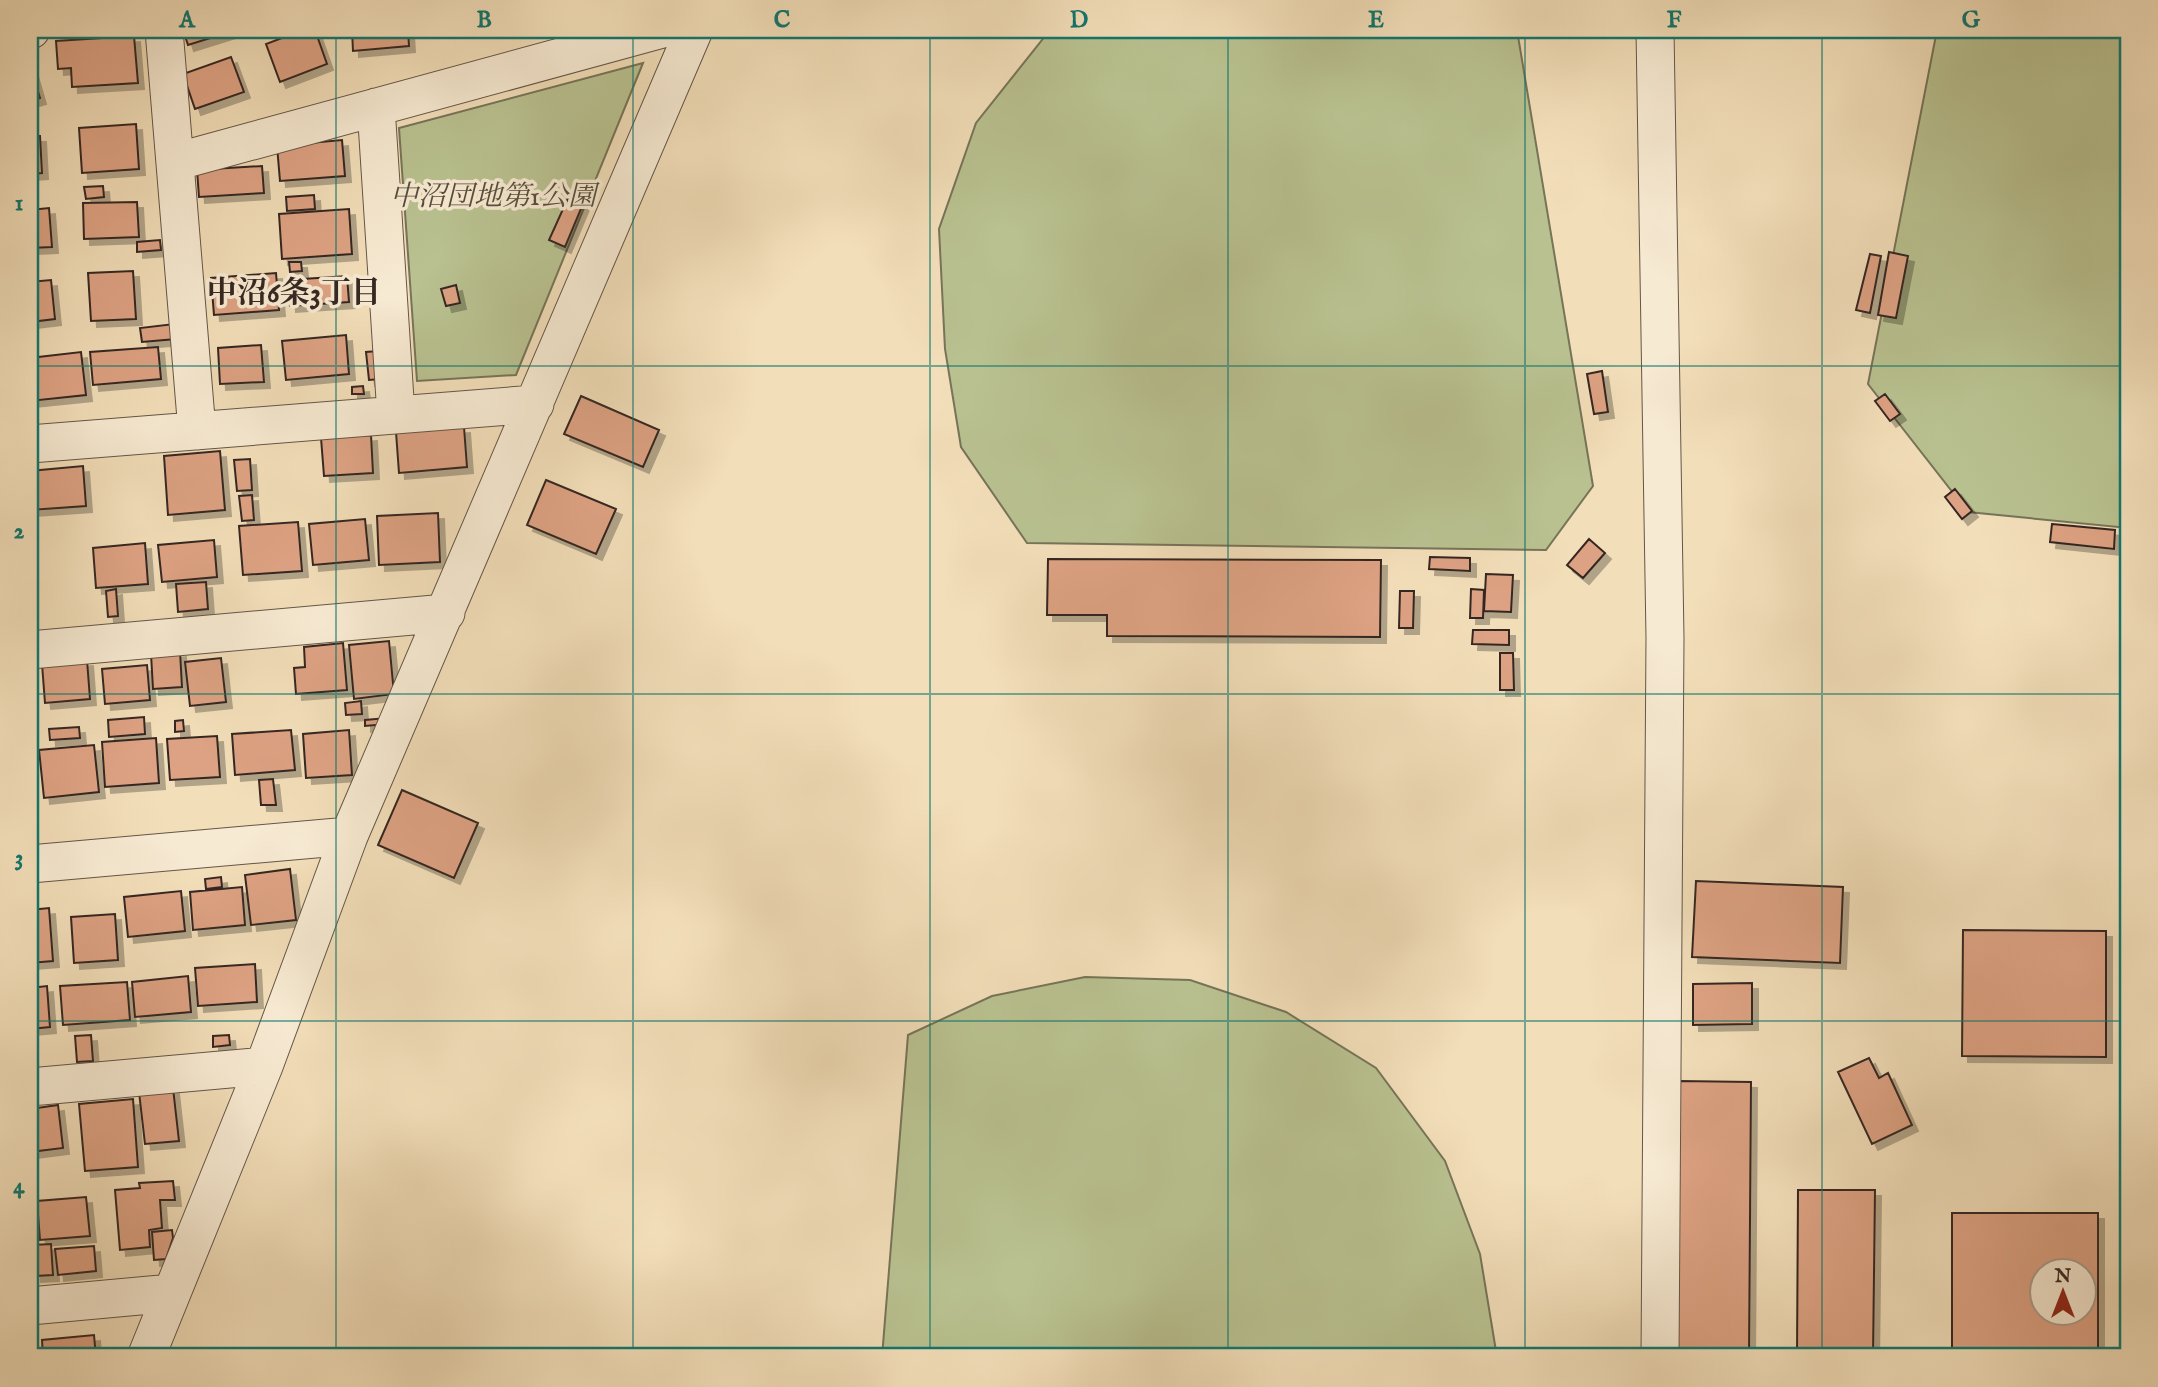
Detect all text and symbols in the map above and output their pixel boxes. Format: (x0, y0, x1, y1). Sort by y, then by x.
text: A (178, 6, 196, 35)
text: B (476, 6, 492, 35)
text: C (774, 6, 791, 35)
text: D (1070, 6, 1088, 35)
text: E (1368, 6, 1384, 35)
text: F (1667, 6, 1682, 35)
text: G (1962, 6, 1981, 35)
park label: 中沼団地第1公園 (390, 180, 600, 215)
text: 1 (15, 189, 23, 218)
district label: 中沼6条3丁目 (207, 275, 381, 313)
text: 2 (14, 517, 25, 546)
text: 3 (15, 844, 23, 873)
text: 4 (13, 1172, 25, 1201)
north arrow (2028, 1258, 2098, 1328)
text: N (2054, 1265, 2072, 1289)

